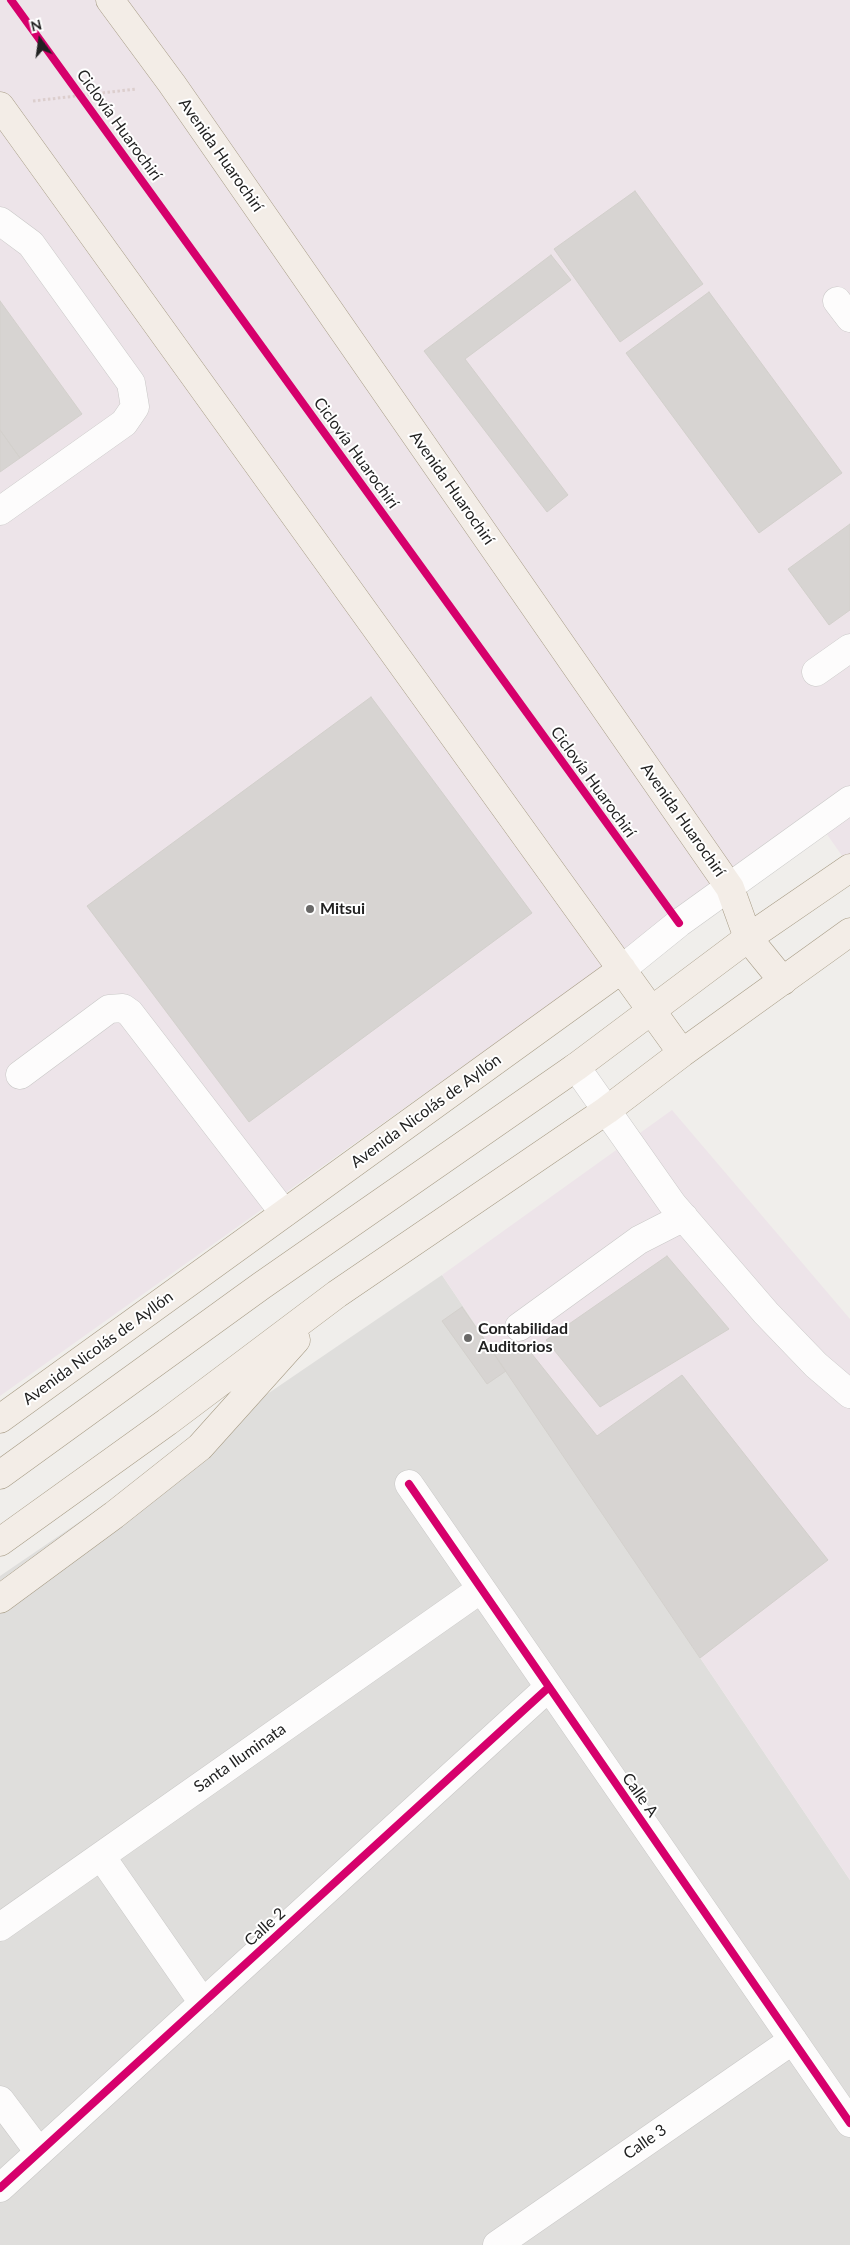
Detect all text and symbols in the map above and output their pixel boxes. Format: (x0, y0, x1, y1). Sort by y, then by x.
north arrow (15, 15, 65, 65)
text: N (29, 15, 44, 35)
street label: Ciclovía Huarochirí (72, 66, 166, 184)
street label: Avenida Huarochirí (175, 95, 267, 215)
street label: Ciclovía Huarochirí (309, 394, 403, 512)
street label: Avenida Huarochirí (406, 428, 498, 548)
street label: Ciclovía Huarochirí (546, 723, 640, 841)
street label: Avenida Huarochirí (637, 760, 729, 880)
place label: Mitsui (320, 899, 365, 919)
marker: Mitsui (304, 903, 316, 915)
street label: Avenida Nicolás de Ayllón (347, 1050, 505, 1172)
street label: Avenida Nicolás de Ayllón (19, 1287, 177, 1409)
place label: Contabilidad Auditorios (478, 1319, 568, 1357)
marker: Contabilidad Auditorios (462, 1332, 474, 1344)
street label: Santa Iluminata (190, 1719, 290, 1797)
street label: Calle A (618, 1769, 662, 1821)
street label: Calle 2 (241, 1904, 289, 1950)
street label: Calle 3 (620, 2120, 670, 2164)

